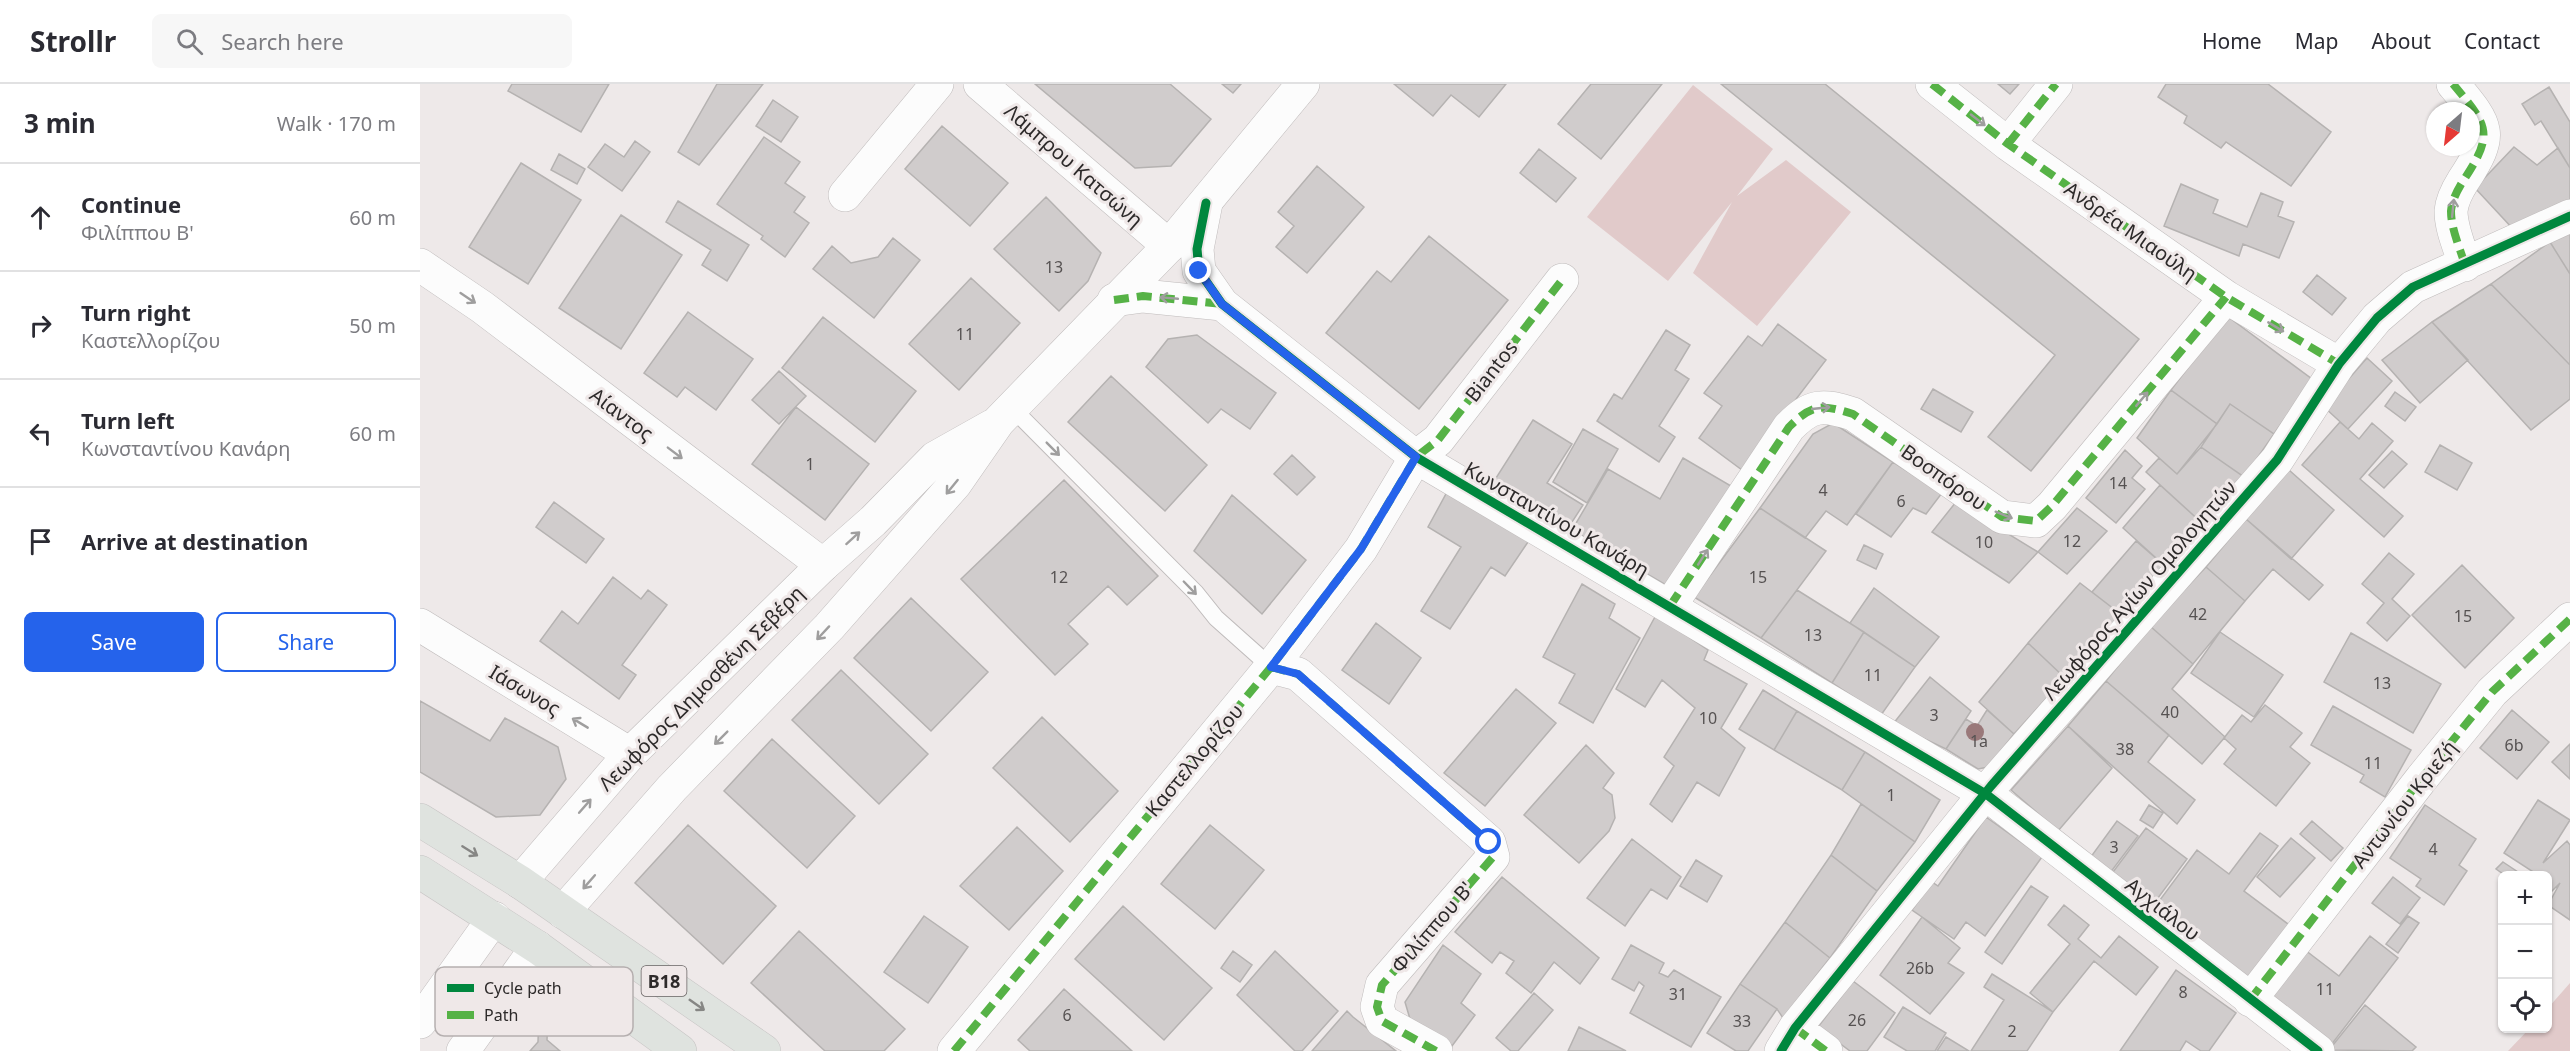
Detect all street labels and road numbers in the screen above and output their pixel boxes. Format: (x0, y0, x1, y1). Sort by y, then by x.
street label: Λάμπρου Κατσώνη (999, 97, 1149, 233)
street label: Ανδρέα Μιαούλη (2059, 175, 2203, 287)
street label: Biantos (1459, 335, 1523, 407)
street label: Αίαντος (585, 381, 659, 447)
street label: Βοσπόρου (1896, 438, 1992, 516)
street label: Κωνσταντίνου Κανάρη (1460, 455, 1654, 583)
street label: Λεωφόρος Αγίων Ομολογητών (2036, 474, 2242, 706)
street label: Λεωφόρος Δημοσθένη Σεβέρη (592, 579, 810, 797)
street label: Ιάσωνος (484, 658, 566, 722)
street label: Καστελλορίζου (1139, 698, 1249, 822)
street label: Αντωνίου Κριεζή (2346, 735, 2462, 873)
street label: Αγχιάλου (2120, 871, 2206, 947)
street label: Φιλίππου Β' (1385, 876, 1479, 978)
road number: B18 (642, 966, 686, 996)

